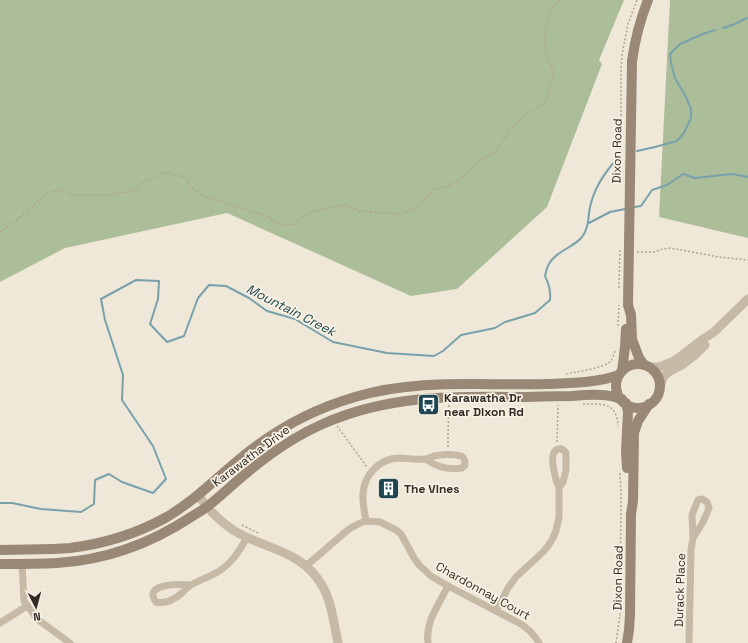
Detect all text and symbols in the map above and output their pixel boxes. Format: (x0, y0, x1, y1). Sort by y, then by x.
street label: Dixon Road (608, 118, 626, 184)
water label: Mountain Creek (243, 280, 340, 341)
place label: Karawatha Dr near Dixon Rd (444, 390, 524, 420)
bus stop icon: Karawatha Dr near Dixon Rd (416, 392, 442, 418)
street label: Karawatha Drive (209, 422, 293, 490)
building icon: The Vines (376, 476, 402, 502)
place label: The Vines (404, 481, 460, 497)
street label: Dixon Road (609, 545, 627, 611)
street label: Durack Place (671, 553, 689, 627)
street label: Chardonnay Court (433, 558, 533, 624)
north arrow (16, 587, 56, 627)
text: N (33, 610, 41, 624)

